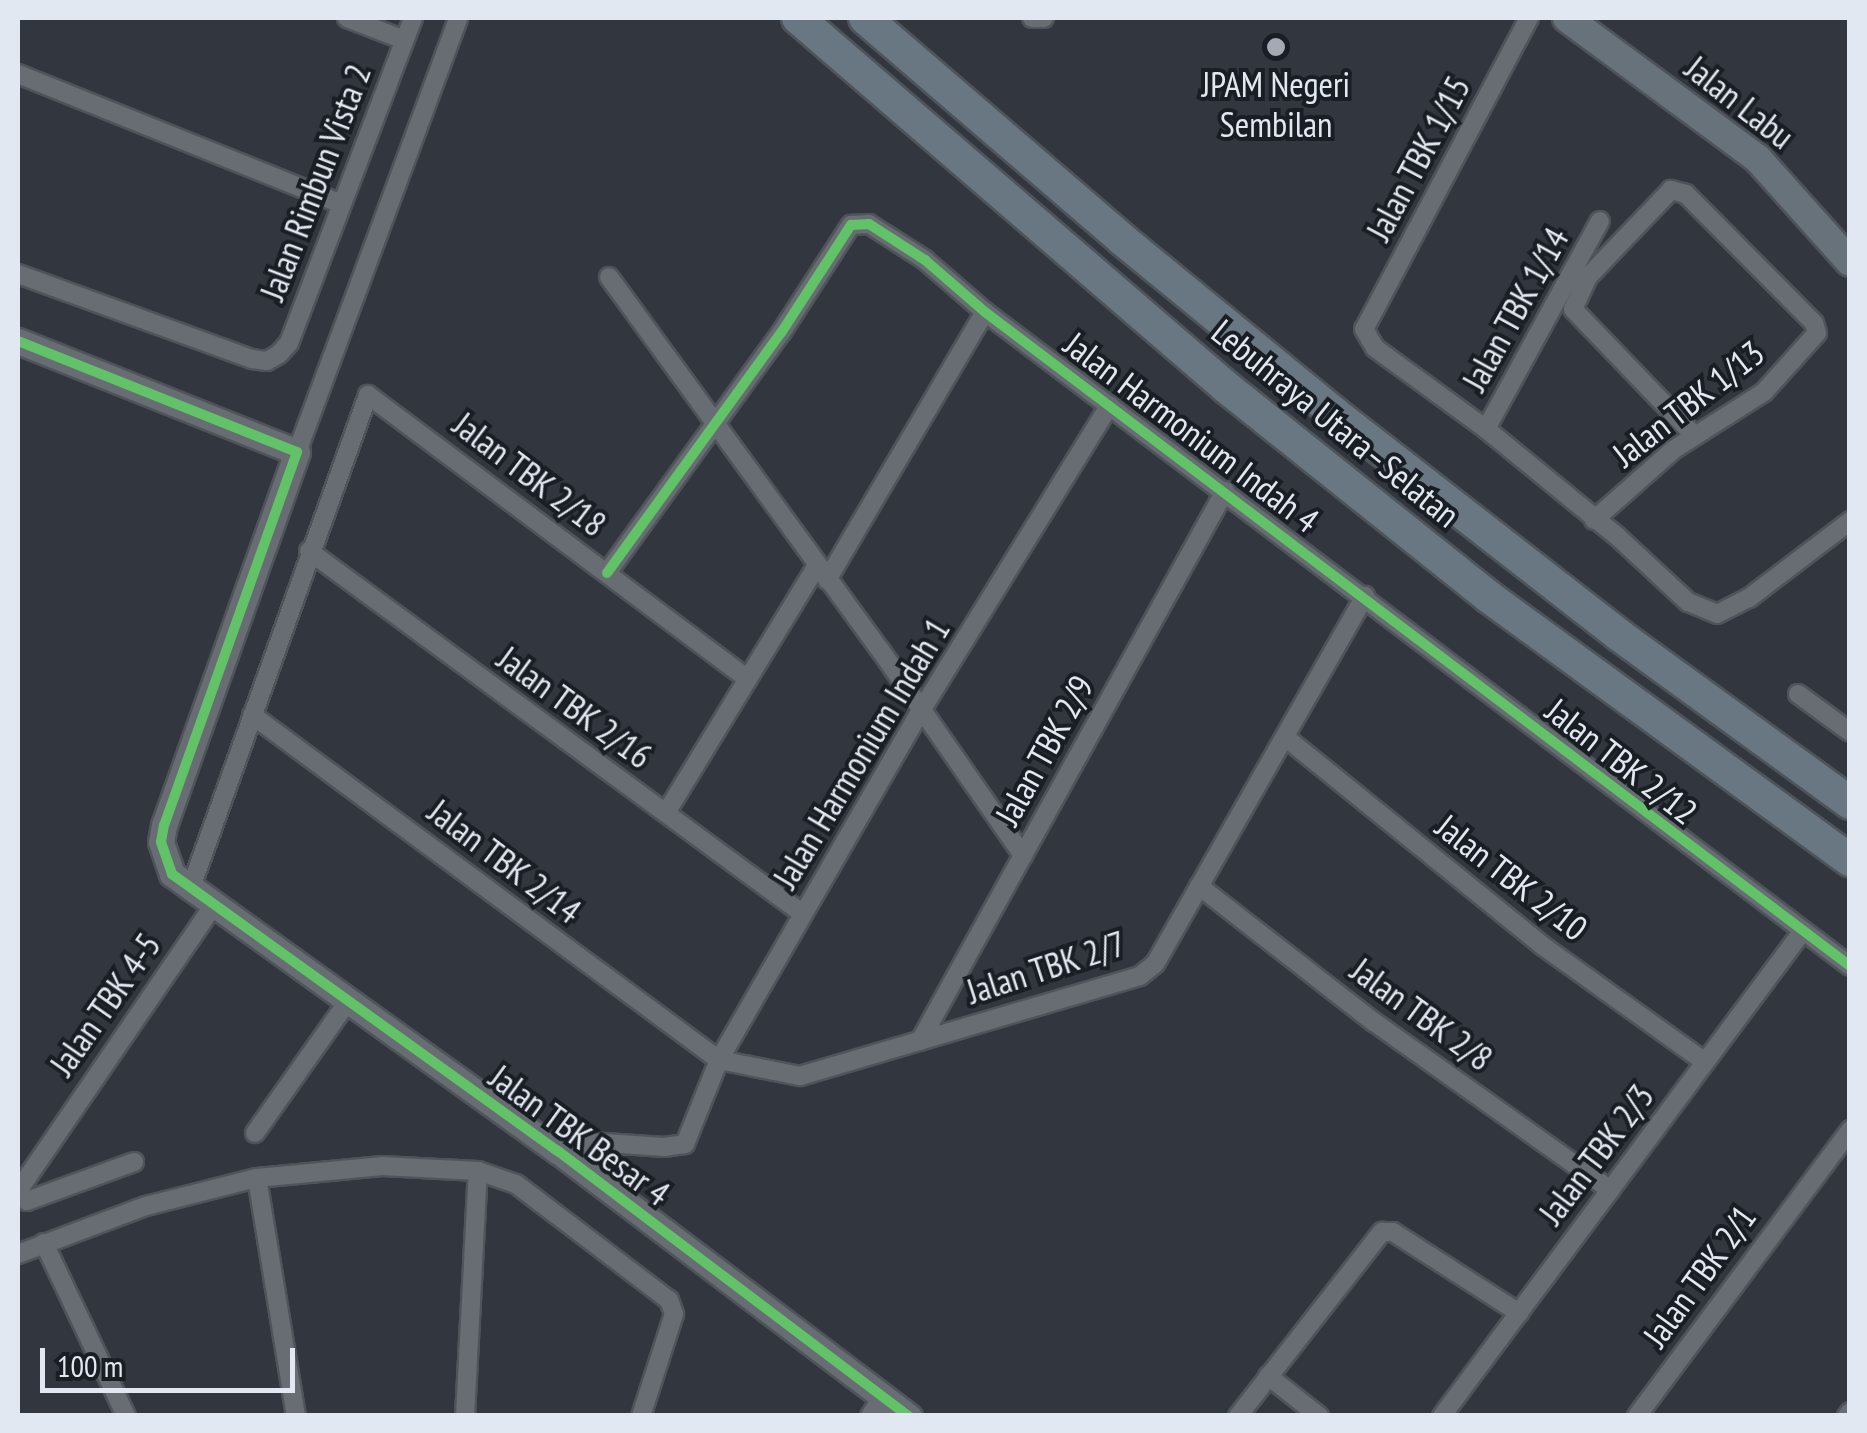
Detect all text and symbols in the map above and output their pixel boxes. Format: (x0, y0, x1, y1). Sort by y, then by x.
marker: JPAM Negeri Sembilan (1265, 36, 1287, 58)
street label: Jalan Labu (1678, 47, 1802, 157)
street label: Jalan Rimbun Vista 2 (251, 58, 379, 306)
place label: JPAM Negeri Sembilan (1202, 63, 1350, 145)
street label: Jalan TBK 1/15 (1357, 68, 1479, 248)
street label: Jalan TBK 1/14 (1453, 219, 1577, 399)
street label: Lebuhraya Utara–Selatan (1204, 310, 1468, 536)
street label: Jalan Harmonium Indah 4 (1057, 323, 1327, 541)
street label: Jalan TBK 1/13 (1603, 331, 1773, 475)
street label: Jalan TBK 2/18 (445, 403, 615, 545)
street label: Jalan Harmonium Indah 1 (764, 611, 958, 895)
street label: Jalan TBK 2/16 (489, 637, 661, 777)
street label: Jalan TBK 2/9 (985, 667, 1103, 833)
street label: Jalan TBK 2/12 (1537, 689, 1707, 833)
street label: Jalan TBK 2/14 (420, 790, 590, 932)
street label: Jalan TBK 2/10 (1427, 805, 1597, 949)
street label: Jalan TBK 2/7 (961, 921, 1131, 1013)
street label: Jalan TBK 4-5 (40, 924, 170, 1084)
street label: Jalan TBK 2/8 (1343, 948, 1501, 1080)
street label: Jalan TBK Besar 4 (481, 1055, 679, 1215)
street label: Jalan TBK 2/3 (1529, 1075, 1663, 1233)
street label: Jalan TBK 2/1 (1633, 1197, 1765, 1355)
scale bar (45, 1328, 300, 1390)
text: 100 m (57, 1346, 123, 1385)

